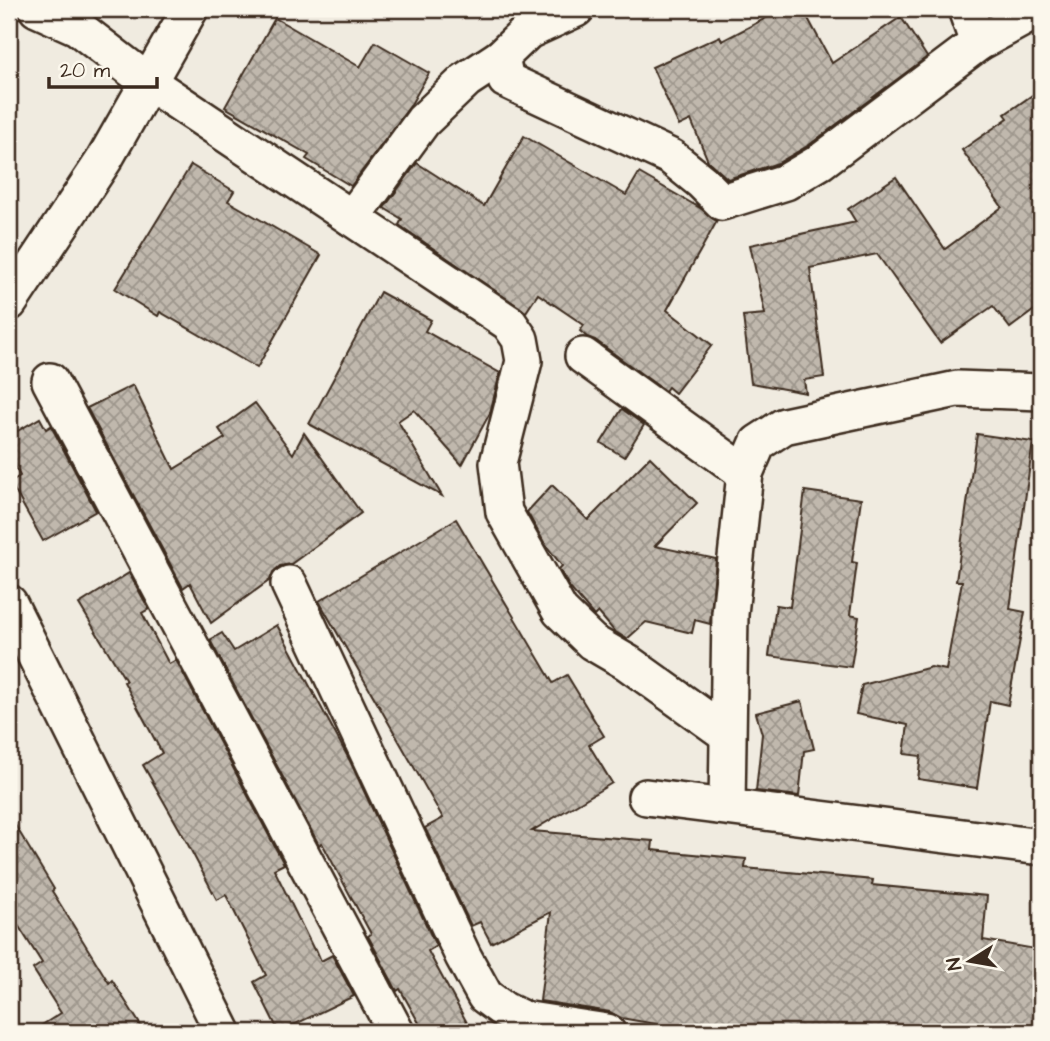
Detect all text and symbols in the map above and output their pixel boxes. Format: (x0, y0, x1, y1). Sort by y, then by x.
scale bar (49, 46, 158, 90)
text: 20 m (60, 56, 111, 85)
north arrow (934, 926, 1004, 996)
text: N (940, 955, 969, 972)

